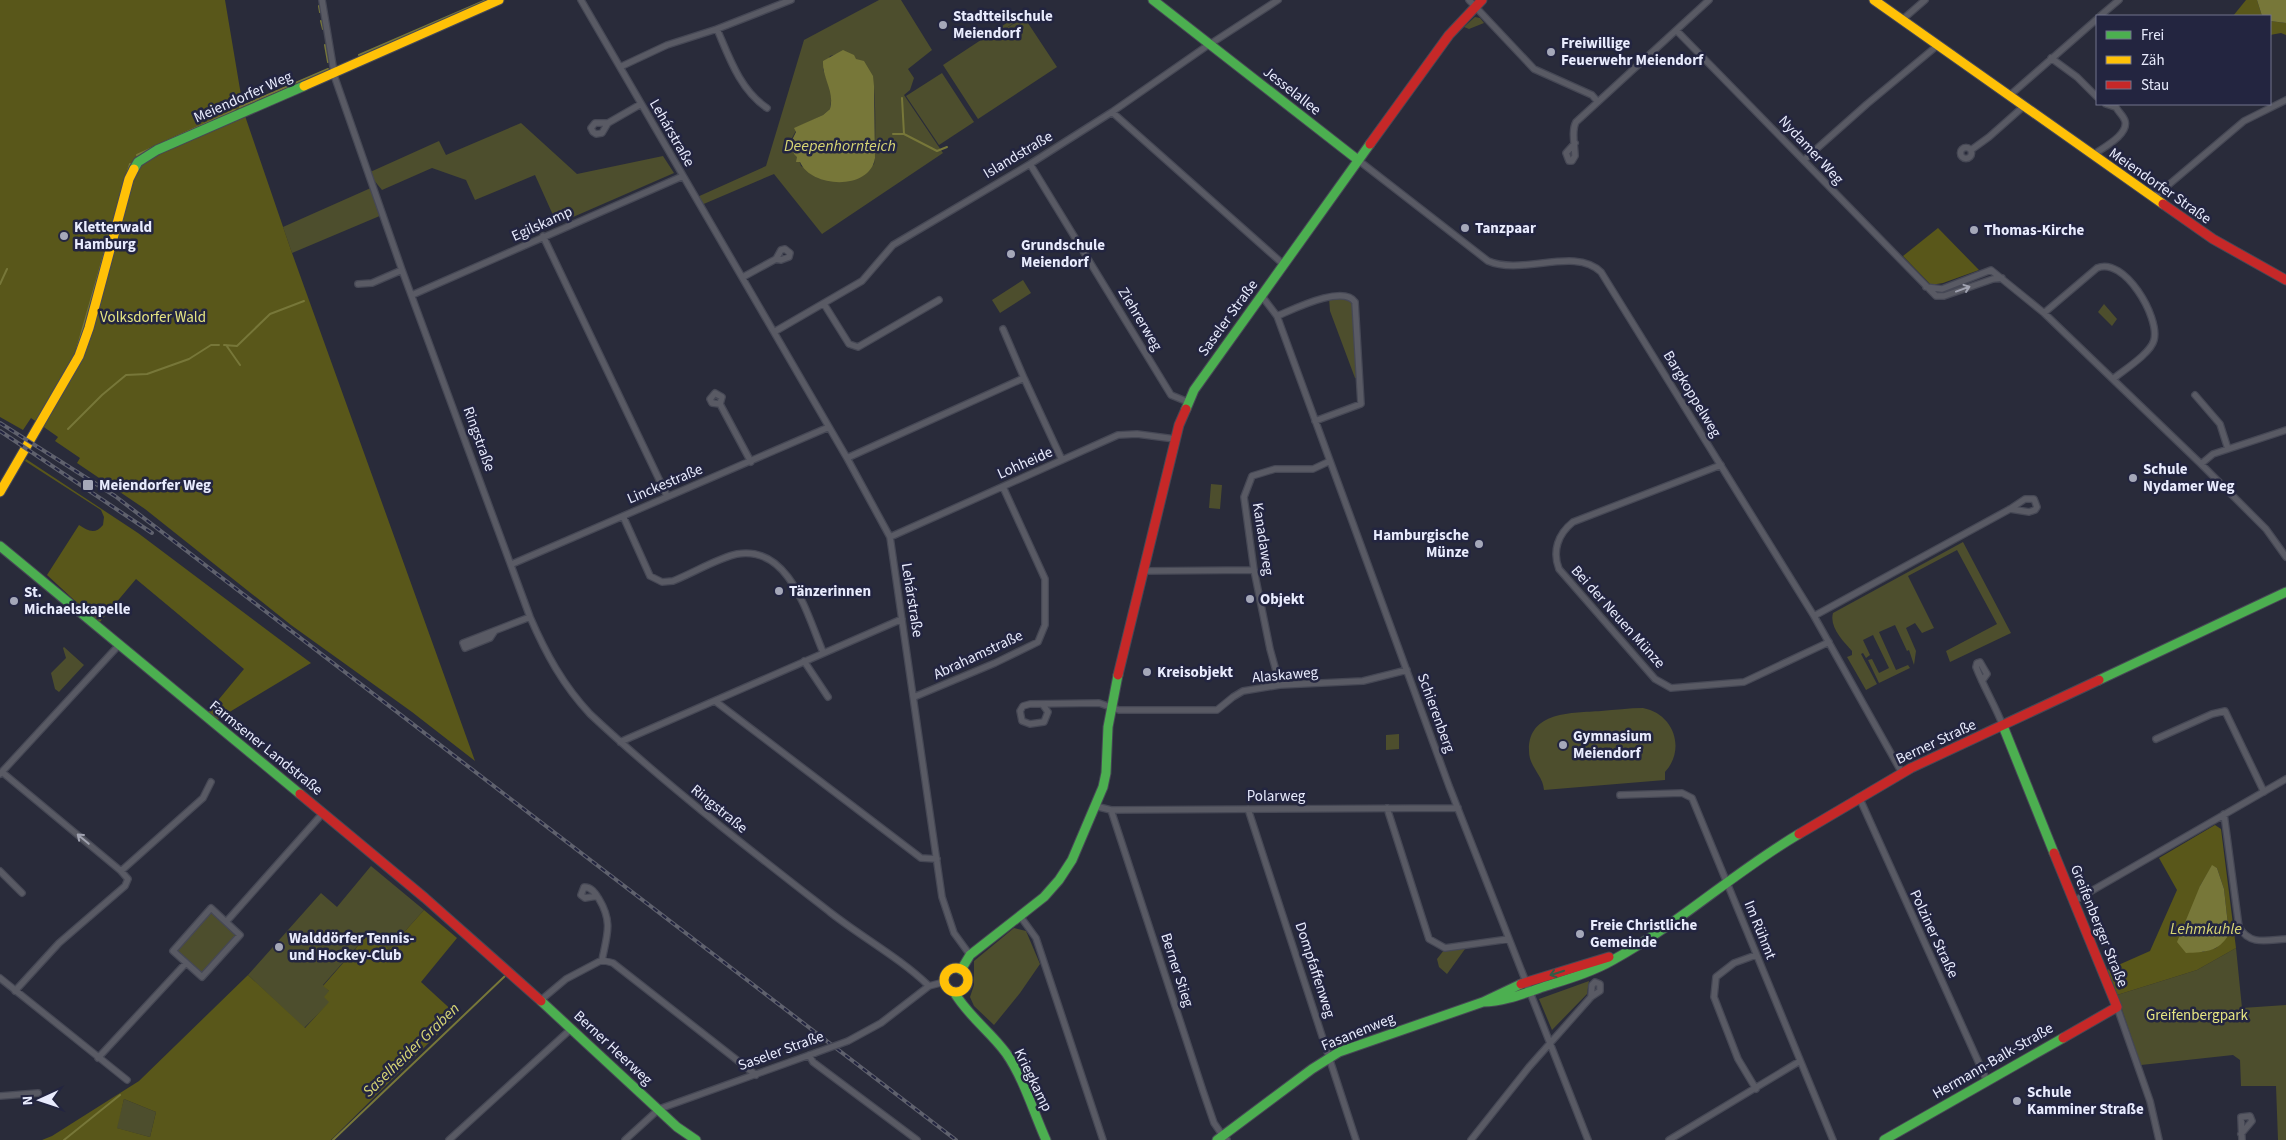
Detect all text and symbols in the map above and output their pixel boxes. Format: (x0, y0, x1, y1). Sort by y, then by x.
place label: Stadtteilschule Meiendorf (953, 6, 1053, 44)
legend (2096, 15, 2271, 105)
marker: Stadtteilschule Meiendorf (937, 19, 949, 31)
text: Frei (2141, 25, 2164, 46)
place label: Freiwillige Feuerwehr Meiendorf (1561, 33, 1704, 71)
marker: Freiwillige Feuerwehr Meiendorf (1545, 46, 1557, 58)
text: Zäh (2141, 50, 2165, 71)
street label: Jesselallee (1259, 62, 1325, 120)
street label: Meiendorfer Weg (190, 66, 296, 128)
text: Stau (2141, 75, 2169, 96)
street label: Lehárstraße (644, 95, 700, 171)
street label: Nydamer Weg (1774, 111, 1849, 189)
street label: Islandstraße (979, 126, 1057, 184)
water label: Deepenhornteich (784, 135, 896, 157)
street label: Meiendorfer Straße (2105, 143, 2215, 229)
street label: Egilskamp (508, 201, 576, 247)
place label: Kletterwald Hamburg (74, 217, 152, 255)
place label: Tanzpaar (1475, 218, 1536, 239)
place label: Thomas-Kirche (1984, 220, 2085, 241)
marker: Tanzpaar (1459, 222, 1471, 234)
marker: Thomas-Kirche (1968, 224, 1980, 236)
marker: Kletterwald Hamburg (58, 230, 70, 242)
place label: Grundschule Meiendorf (1021, 235, 1105, 273)
marker: Grundschule Meiendorf (1005, 248, 1017, 260)
street label: Saseler Straße (1193, 275, 1263, 361)
street label: Ziehrerweg (1113, 283, 1167, 355)
one-way arrow (1955, 284, 1970, 293)
park label: Volksdorfer Wald (100, 307, 206, 328)
street label: Bargkoppelweg (1658, 347, 1726, 442)
street label: Ringstraße (458, 404, 500, 474)
street label: Lohheide (994, 442, 1056, 484)
street label: Linckestraße (624, 459, 706, 509)
place label: Schule Nydamer Weg (2143, 459, 2235, 497)
marker: Schule Nydamer Weg (2127, 472, 2139, 484)
place label: Meiendorfer Weg (99, 475, 211, 496)
marker: Meiendorfer Weg (81, 478, 95, 492)
street label: Kanadaweg (1247, 501, 1279, 577)
place label: Hamburgische Münze (1373, 525, 1469, 563)
marker: Hamburgische Münze (1473, 538, 1485, 550)
street label: Lehárstraße (896, 561, 928, 639)
street label: Bei der Neuen Münze (1566, 561, 1670, 673)
place label: Tänzerinnen (789, 581, 871, 602)
place label: St. Michaelskapelle (24, 582, 131, 620)
marker: Tänzerinnen (773, 585, 785, 597)
place label: Objekt (1260, 589, 1304, 610)
marker: Objekt (1244, 593, 1256, 605)
marker: St. Michaelskapelle (8, 595, 20, 607)
street label: Abrahamstraße (930, 625, 1026, 685)
place label: Kreisobjekt (1157, 662, 1233, 683)
street label: Alaskaweg (1251, 662, 1319, 688)
marker: Kreisobjekt (1141, 666, 1153, 678)
street label: Schierenberg (1412, 670, 1460, 756)
street label: Farmsener Landstraße (205, 696, 327, 800)
street label: Berner Straße (1892, 714, 1980, 770)
place label: Gymnasium Meiendorf (1573, 726, 1652, 764)
marker: Gymnasium Meiendorf (1557, 739, 1569, 751)
street label: Ringstraße (686, 780, 752, 838)
street label: Polarweg (1247, 786, 1306, 807)
one-way arrow (77, 834, 90, 845)
street label: Greifenberger Straße (2065, 862, 2133, 990)
street label: Polziner Straße (1904, 886, 1964, 982)
street label: Im Rühmt (1739, 897, 1781, 963)
place label: Freie Christliche Gemeinde (1590, 915, 1698, 953)
water label: Lehmkuhle (2170, 918, 2242, 940)
street label: Dompfaffenweg (1290, 919, 1340, 1021)
place label: Walddörfer Tennis- und Hockey-Club (289, 928, 414, 966)
marker: Freie Christliche Gemeinde (1574, 928, 1586, 940)
street label: Berner Stieg (1155, 930, 1199, 1010)
marker: Walddörfer Tennis- und Hockey-Club (273, 941, 285, 953)
one-way arrow (1549, 969, 1565, 979)
water label: Saselheider Graben (358, 998, 464, 1102)
park label: Greifenbergpark (2146, 1005, 2249, 1026)
street label: Berner Heerweg (569, 1006, 657, 1090)
street label: Fasanenweg (1318, 1008, 1398, 1056)
street label: Hermann-Balk-Straße (1929, 1018, 2057, 1104)
street label: Saseler Straße (735, 1026, 827, 1076)
street label: Kriegkamp (1009, 1045, 1057, 1115)
north arrow (15, 1075, 65, 1125)
place label: Schule Kamminer Straße (2027, 1082, 2144, 1120)
text: N (18, 1095, 38, 1106)
marker: Schule Kamminer Straße (2011, 1095, 2023, 1107)

